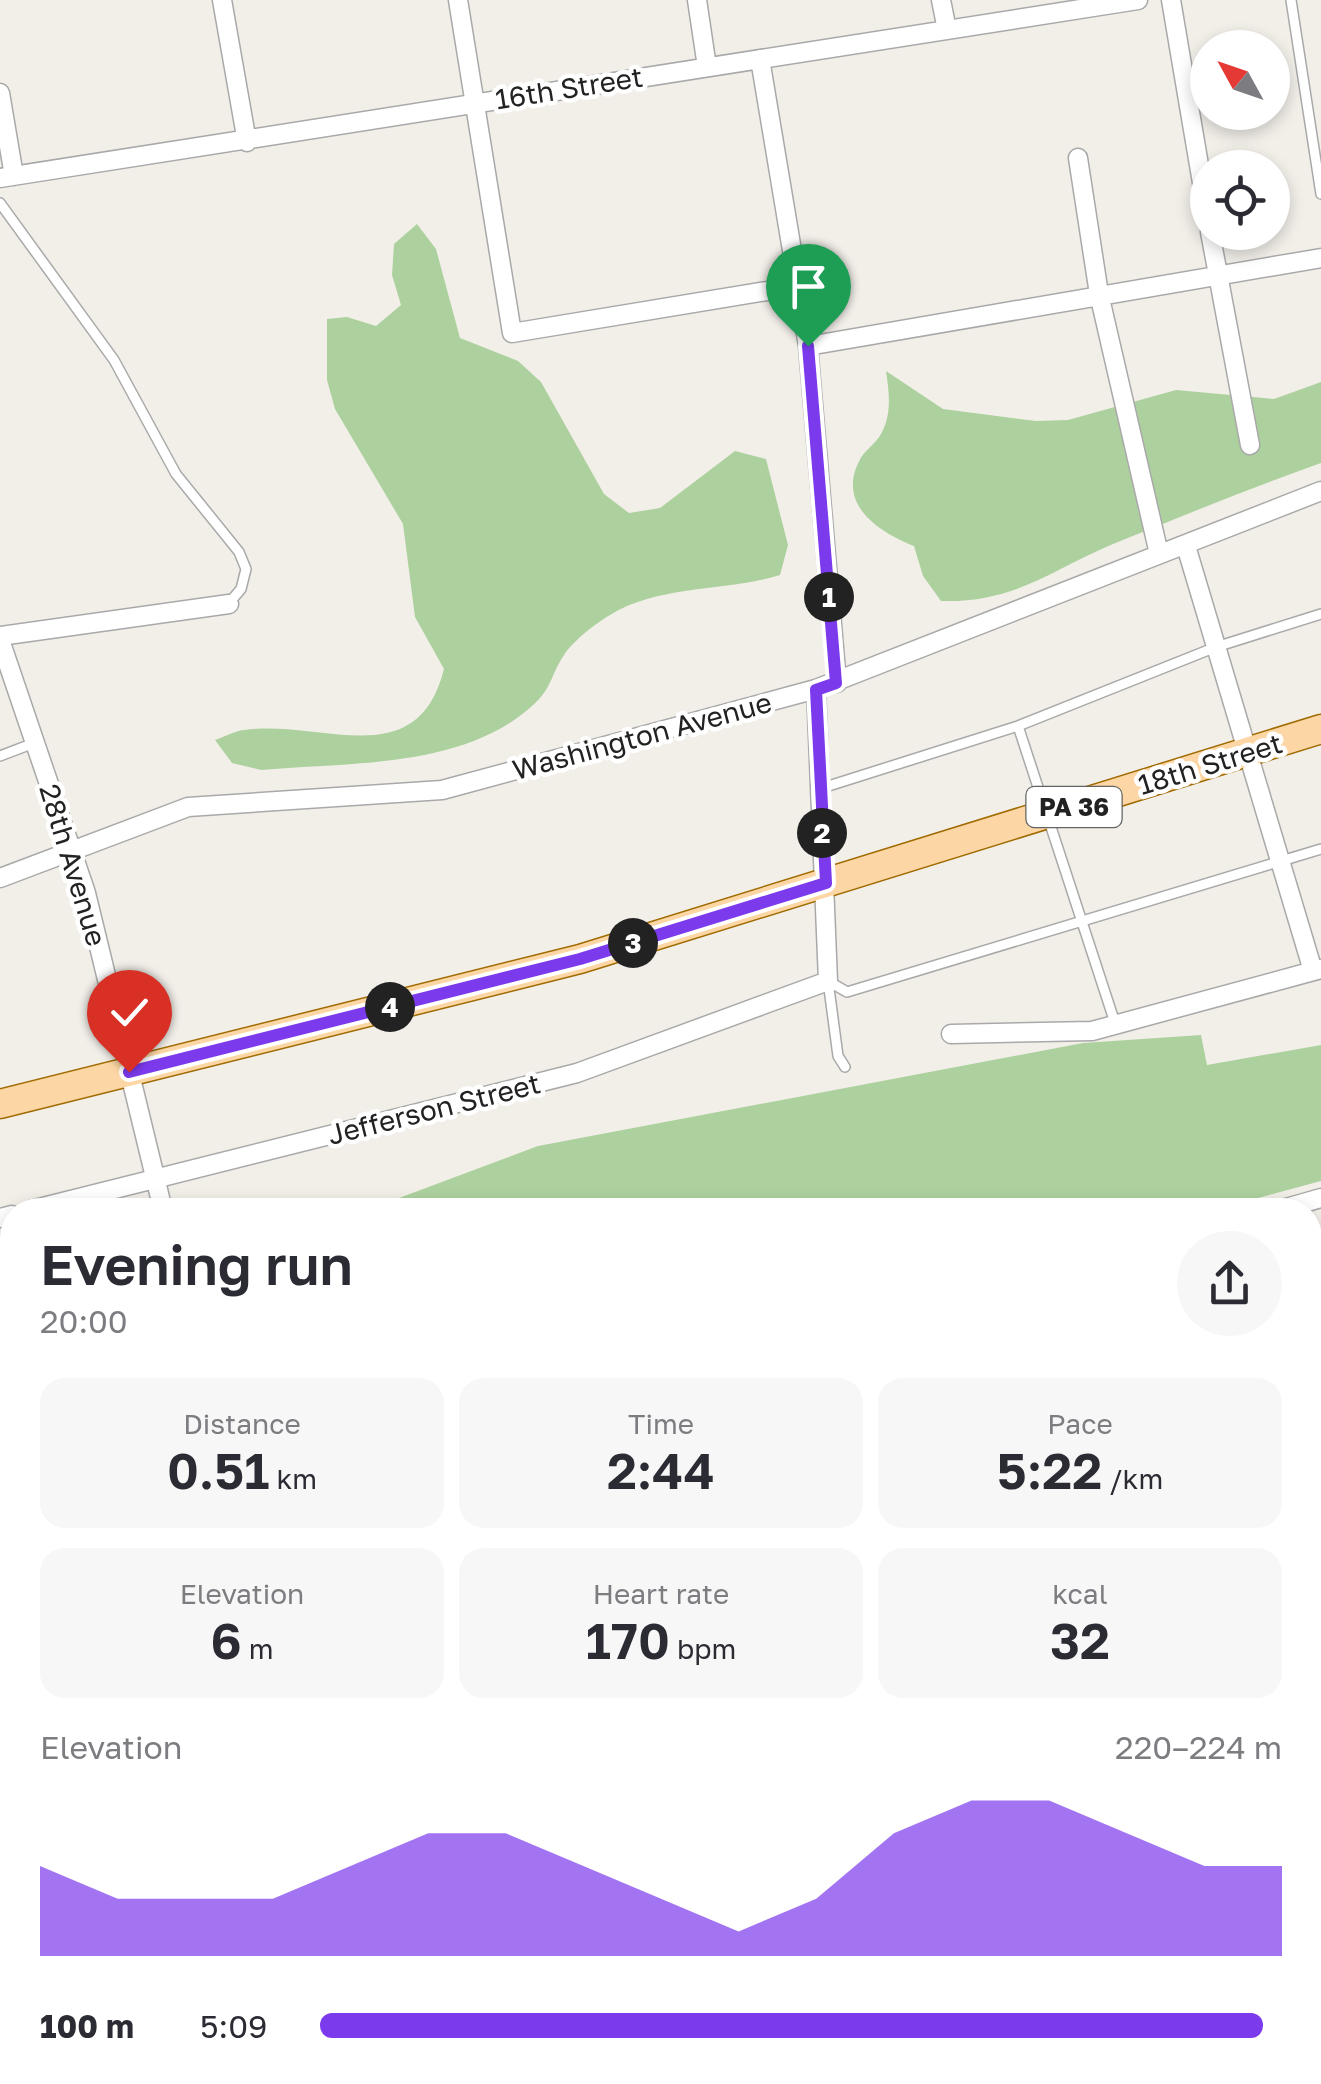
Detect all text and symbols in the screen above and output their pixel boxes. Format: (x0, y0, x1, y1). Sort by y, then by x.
north arrow (1190, 30, 1290, 130)
map controls (1190, 30, 1290, 250)
street label: 16th Street (493, 60, 645, 115)
button: locate (1190, 150, 1290, 250)
pin (766, 244, 851, 347)
icon: arrive (781, 259, 836, 314)
pin: 1 (804, 572, 854, 622)
text: 1 (822, 580, 836, 613)
street label: Washington Avenue (509, 685, 775, 786)
street label: 18th Street (1134, 726, 1286, 801)
street label: 28th Avenue (33, 780, 114, 950)
road number: PA 36 (1026, 787, 1122, 827)
pin: 2 (797, 808, 847, 858)
text: 2 (813, 816, 831, 849)
pin: 3 (608, 918, 658, 968)
text: 3 (624, 926, 642, 959)
pin (87, 970, 172, 1073)
pin: 4 (365, 982, 415, 1032)
icon: check (102, 985, 157, 1040)
text: 4 (381, 990, 399, 1023)
street label: Jefferson Street (324, 1066, 544, 1151)
text: Evening run (40, 1231, 353, 1297)
button: share (1177, 1231, 1282, 1336)
text: 20:00 (40, 1302, 128, 1340)
text: Distance (183, 1407, 301, 1440)
text: Time (628, 1407, 694, 1440)
text: Pace (1047, 1407, 1113, 1440)
text: 0.51 (167, 1440, 270, 1500)
text: 2:44 (607, 1440, 715, 1500)
text: 5:22 (997, 1440, 1102, 1500)
text: km (270, 1462, 317, 1495)
text: /km (1102, 1462, 1163, 1495)
text: Elevation (180, 1577, 304, 1610)
text: Heart rate (593, 1577, 729, 1610)
text: kcal (1052, 1577, 1108, 1610)
text: 6 (211, 1610, 242, 1670)
text: 170 (586, 1610, 670, 1670)
text: 32 (1050, 1610, 1110, 1670)
text: m (242, 1632, 273, 1665)
text: bpm (670, 1632, 736, 1665)
text: Elevation (40, 1728, 182, 1766)
text: 220–224 m (1115, 1728, 1282, 1766)
text: 100 m (40, 2007, 134, 2045)
text: 5:09 (200, 2007, 267, 2045)

